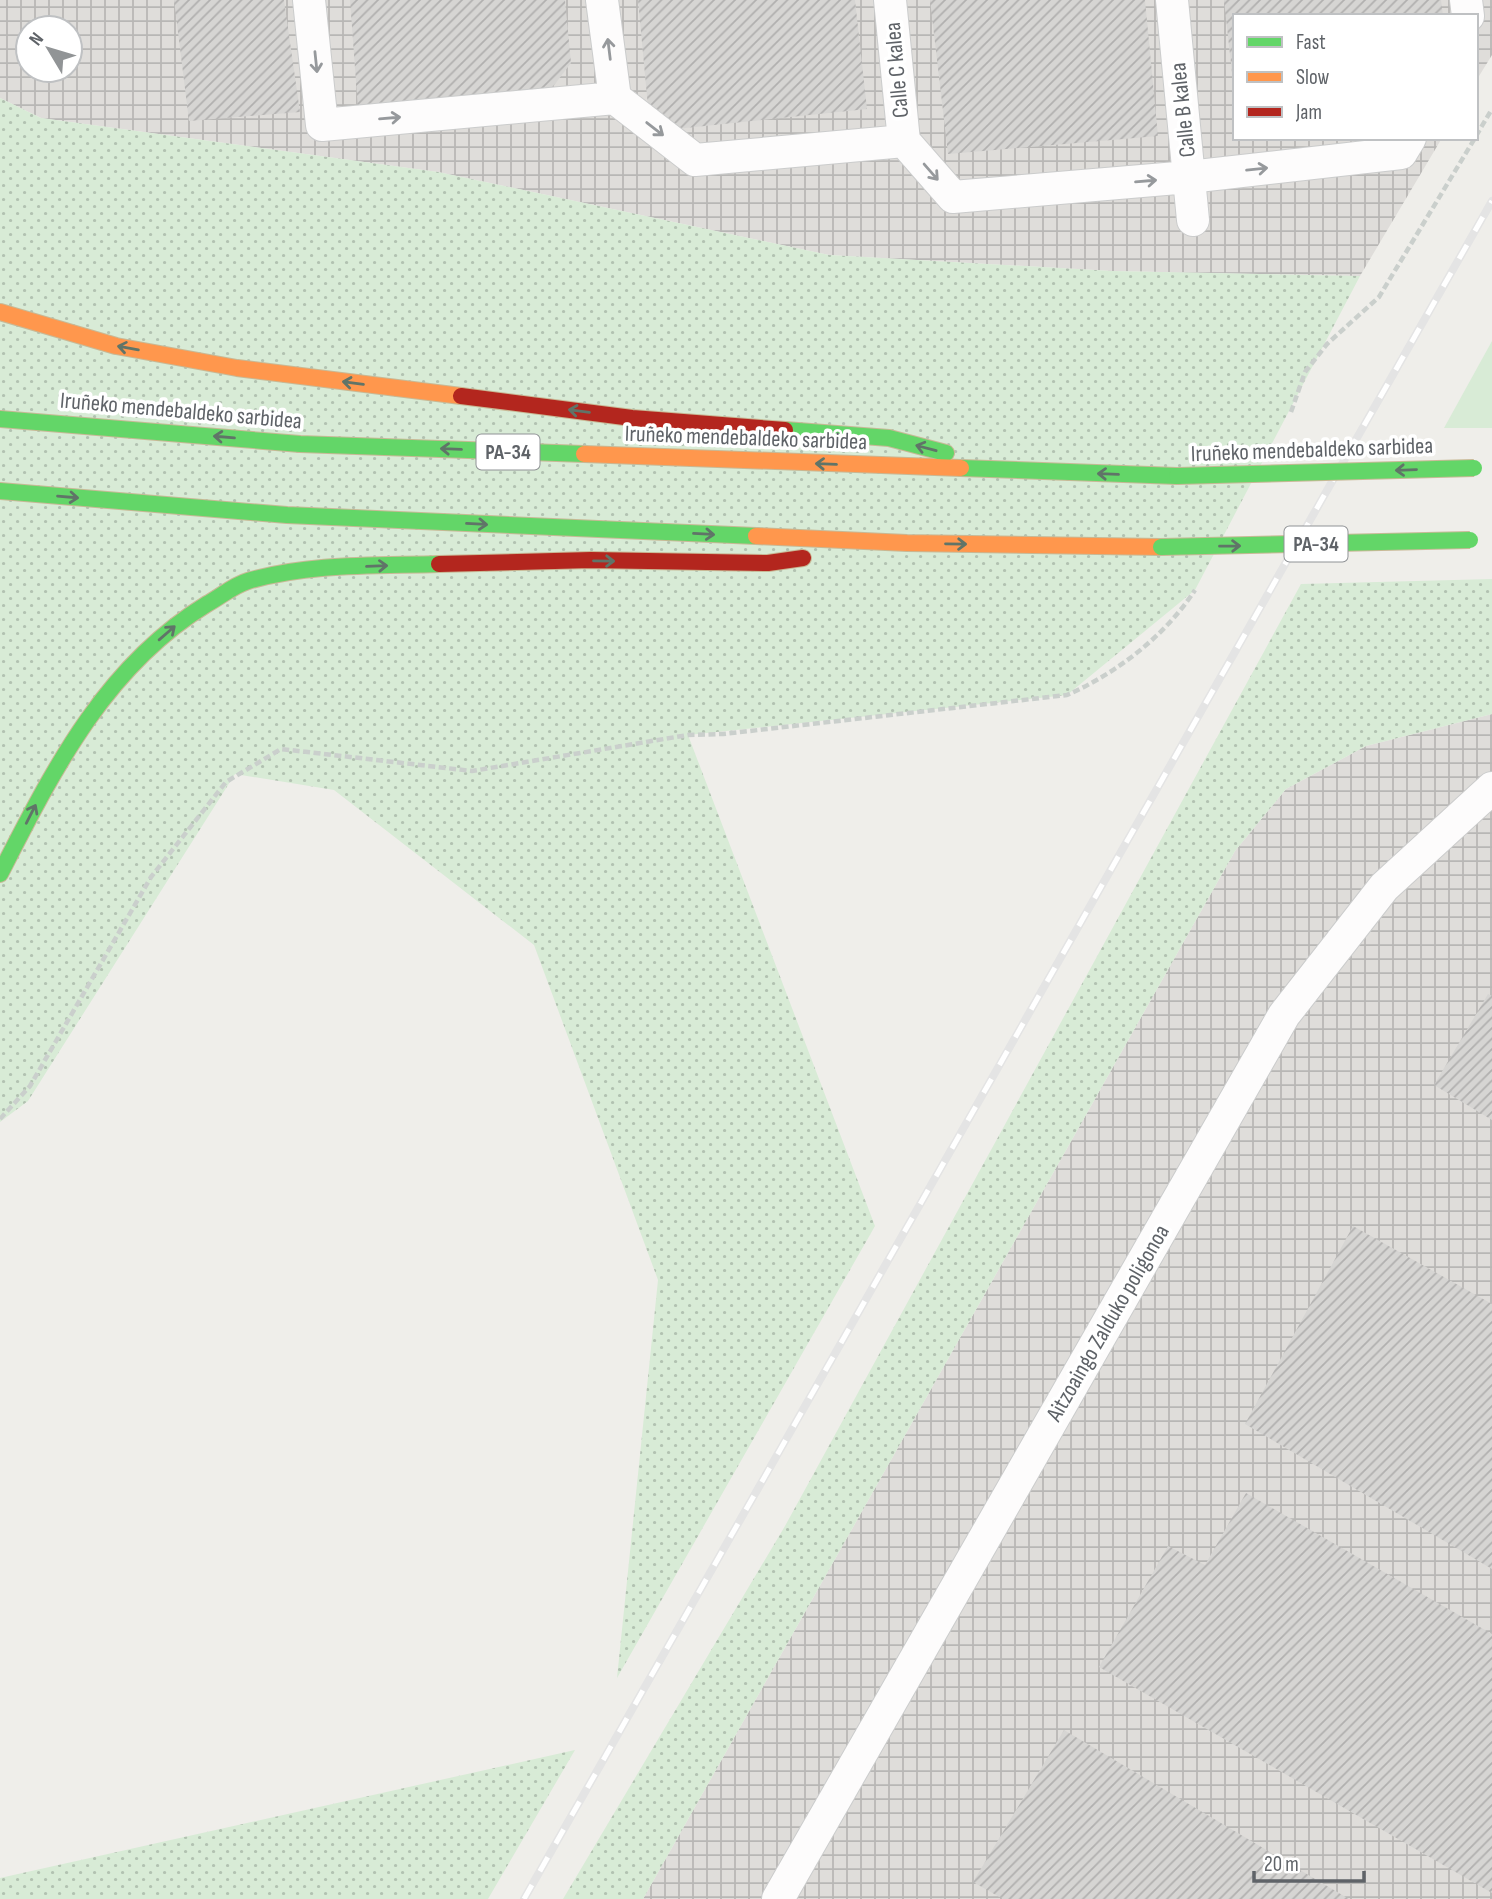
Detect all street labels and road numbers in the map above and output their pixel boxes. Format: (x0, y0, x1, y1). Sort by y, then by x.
street label: Calle C kalea (879, 21, 915, 119)
street label: Calle B kalea (1164, 61, 1202, 159)
street label: Iruñeko mendebaldeko sarbidea (59, 386, 303, 436)
street label: Iruñeko mendebaldeko sarbidea (624, 420, 868, 456)
street label: Iruñeko mendebaldeko sarbidea (1190, 432, 1434, 468)
road number: PA-34 (476, 434, 540, 470)
road number: PA-34 (1284, 526, 1348, 562)
street label: Aitzoaingo Zalduko poligonoa (1040, 1220, 1176, 1427)

